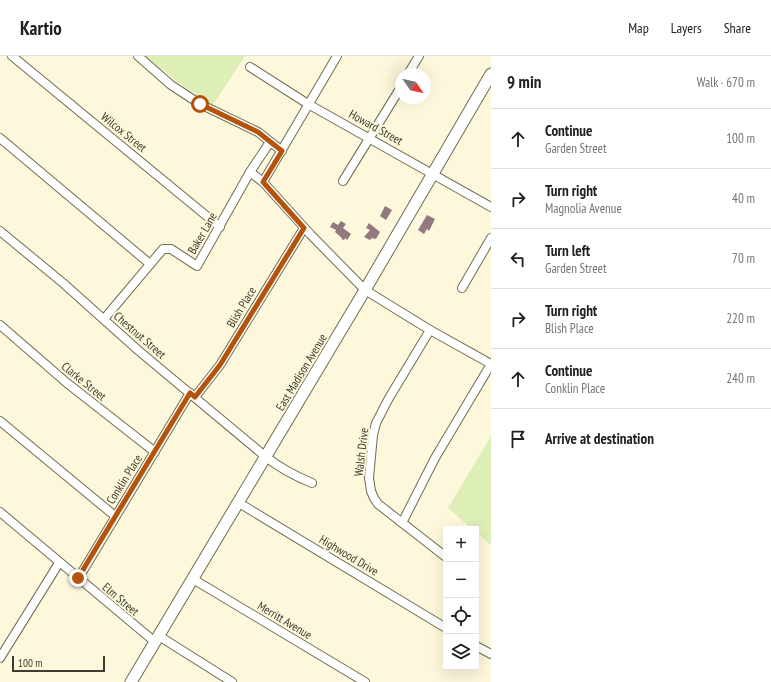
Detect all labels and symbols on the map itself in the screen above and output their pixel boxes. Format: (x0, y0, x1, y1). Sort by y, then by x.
north arrow (395, 68, 431, 104)
route start (191, 95, 209, 113)
street label: Howard Street (346, 106, 406, 148)
street label: Wilcox Street (98, 109, 150, 155)
street label: Baker Lane (184, 209, 220, 257)
street label: Blish Place (223, 284, 259, 330)
street label: Chestnut Street (111, 308, 170, 362)
street label: East Madison Avenue (272, 331, 330, 413)
street label: Clarke Street (59, 358, 110, 404)
street label: Walsh Drive (351, 427, 371, 477)
street label: Conklin Place (103, 451, 145, 507)
street label: Highwood Drive (317, 531, 381, 579)
route end (69, 569, 87, 587)
street label: Elm Street (100, 579, 143, 619)
street label: Merritt Avenue (255, 598, 315, 642)
scale bar (12, 654, 105, 673)

